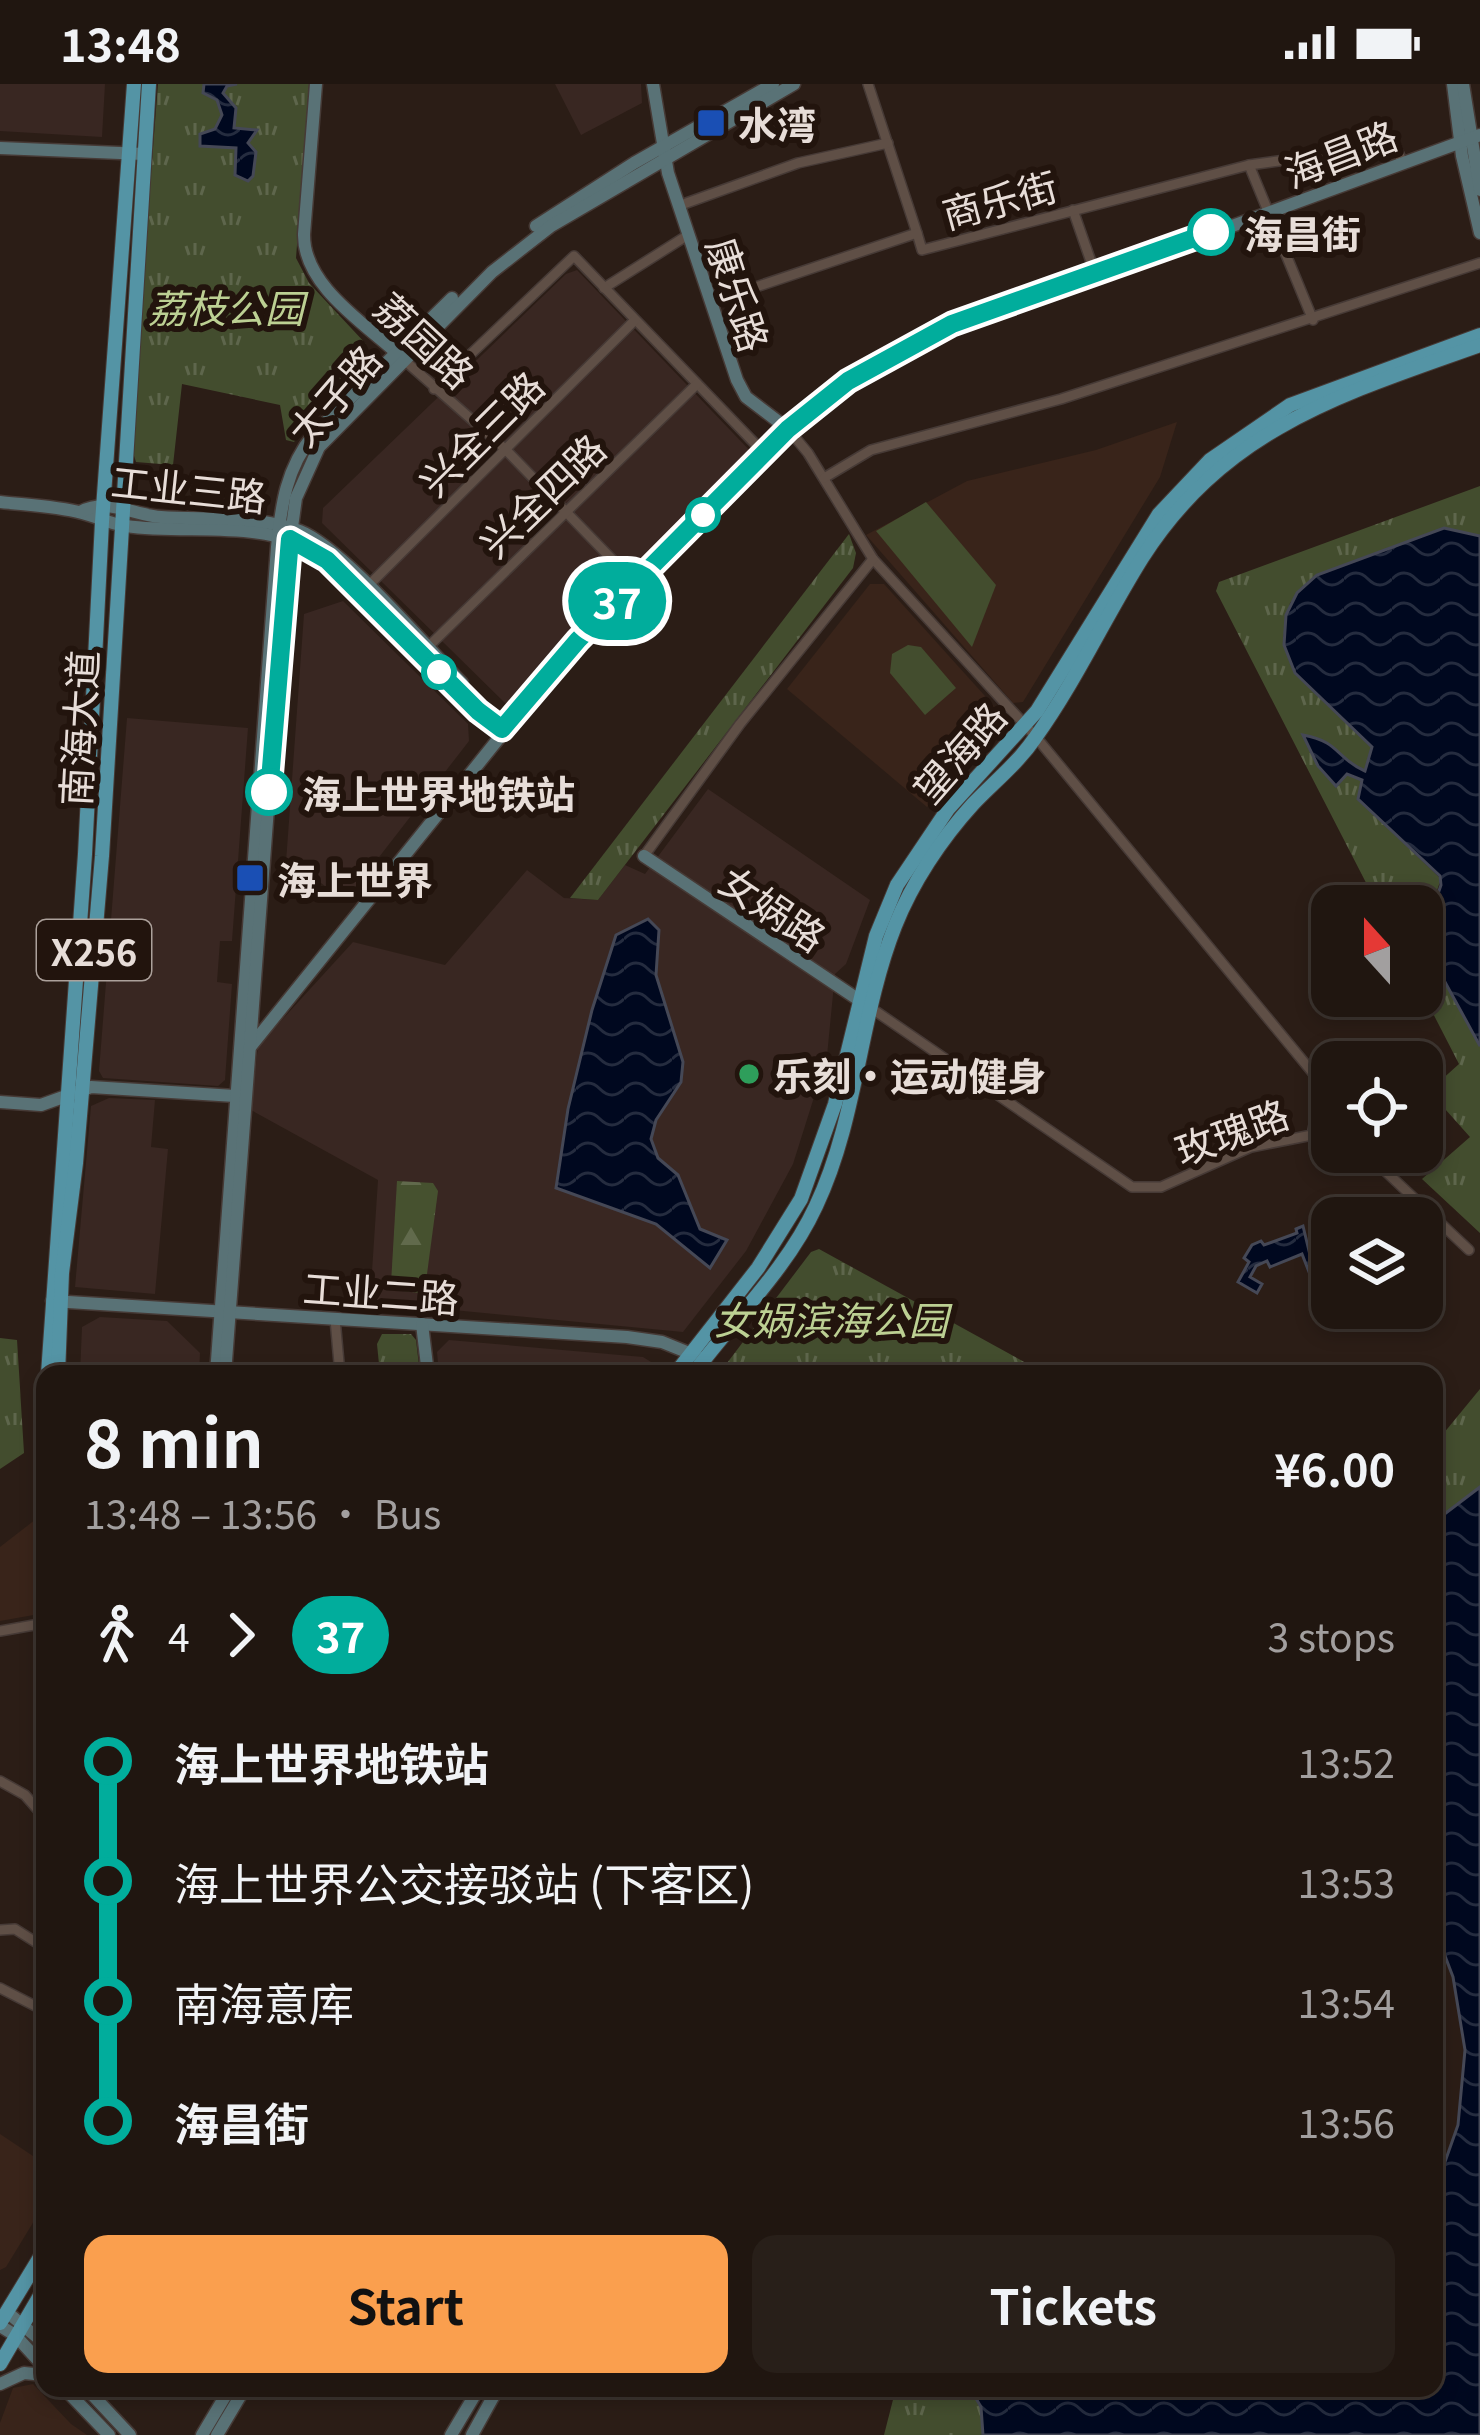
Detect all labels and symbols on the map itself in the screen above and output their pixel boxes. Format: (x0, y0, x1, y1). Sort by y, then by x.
place label: 水湾 (738, 95, 816, 151)
street label: 海昌路 (1275, 105, 1405, 199)
marker: 水湾 (695, 107, 727, 139)
street label: 商乐街 (935, 156, 1063, 240)
place label: 海昌街 (1244, 204, 1361, 260)
marker: 海昌街 (1189, 210, 1233, 254)
street label: 康乐路 (695, 230, 785, 358)
park label: 荔枝公园 (148, 278, 309, 334)
street label: 荔园路 (364, 279, 488, 399)
street label: 太子路 (273, 331, 393, 457)
street label: 兴全三路 (405, 357, 555, 507)
street label: 兴全四路 (465, 420, 617, 568)
street label: 工业三路 (108, 451, 270, 523)
unlabelled marker (687, 499, 719, 531)
line badge: 37 (563, 562, 671, 640)
street label: 南海大道 (45, 649, 109, 807)
unlabelled marker (423, 656, 455, 688)
street label: 望海路 (898, 688, 1018, 814)
place label: 海上世界地铁站 (302, 764, 575, 820)
marker: 海上世界地铁站 (247, 770, 291, 814)
place label: 海上世界 (277, 850, 433, 906)
street label: 女娲路 (710, 851, 838, 963)
marker: 海上世界 (234, 862, 266, 894)
north arrow (1311, 885, 1443, 1017)
road number: X256 (37, 920, 151, 980)
place label: 乐刻·运动健身 (773, 1046, 1046, 1102)
marker: 乐刻·运动健身 (736, 1061, 762, 1087)
street label: 玫瑰路 (1166, 1084, 1296, 1176)
street label: 工业二路 (301, 1258, 461, 1324)
park label: 女娲滨海公园 (714, 1290, 953, 1346)

